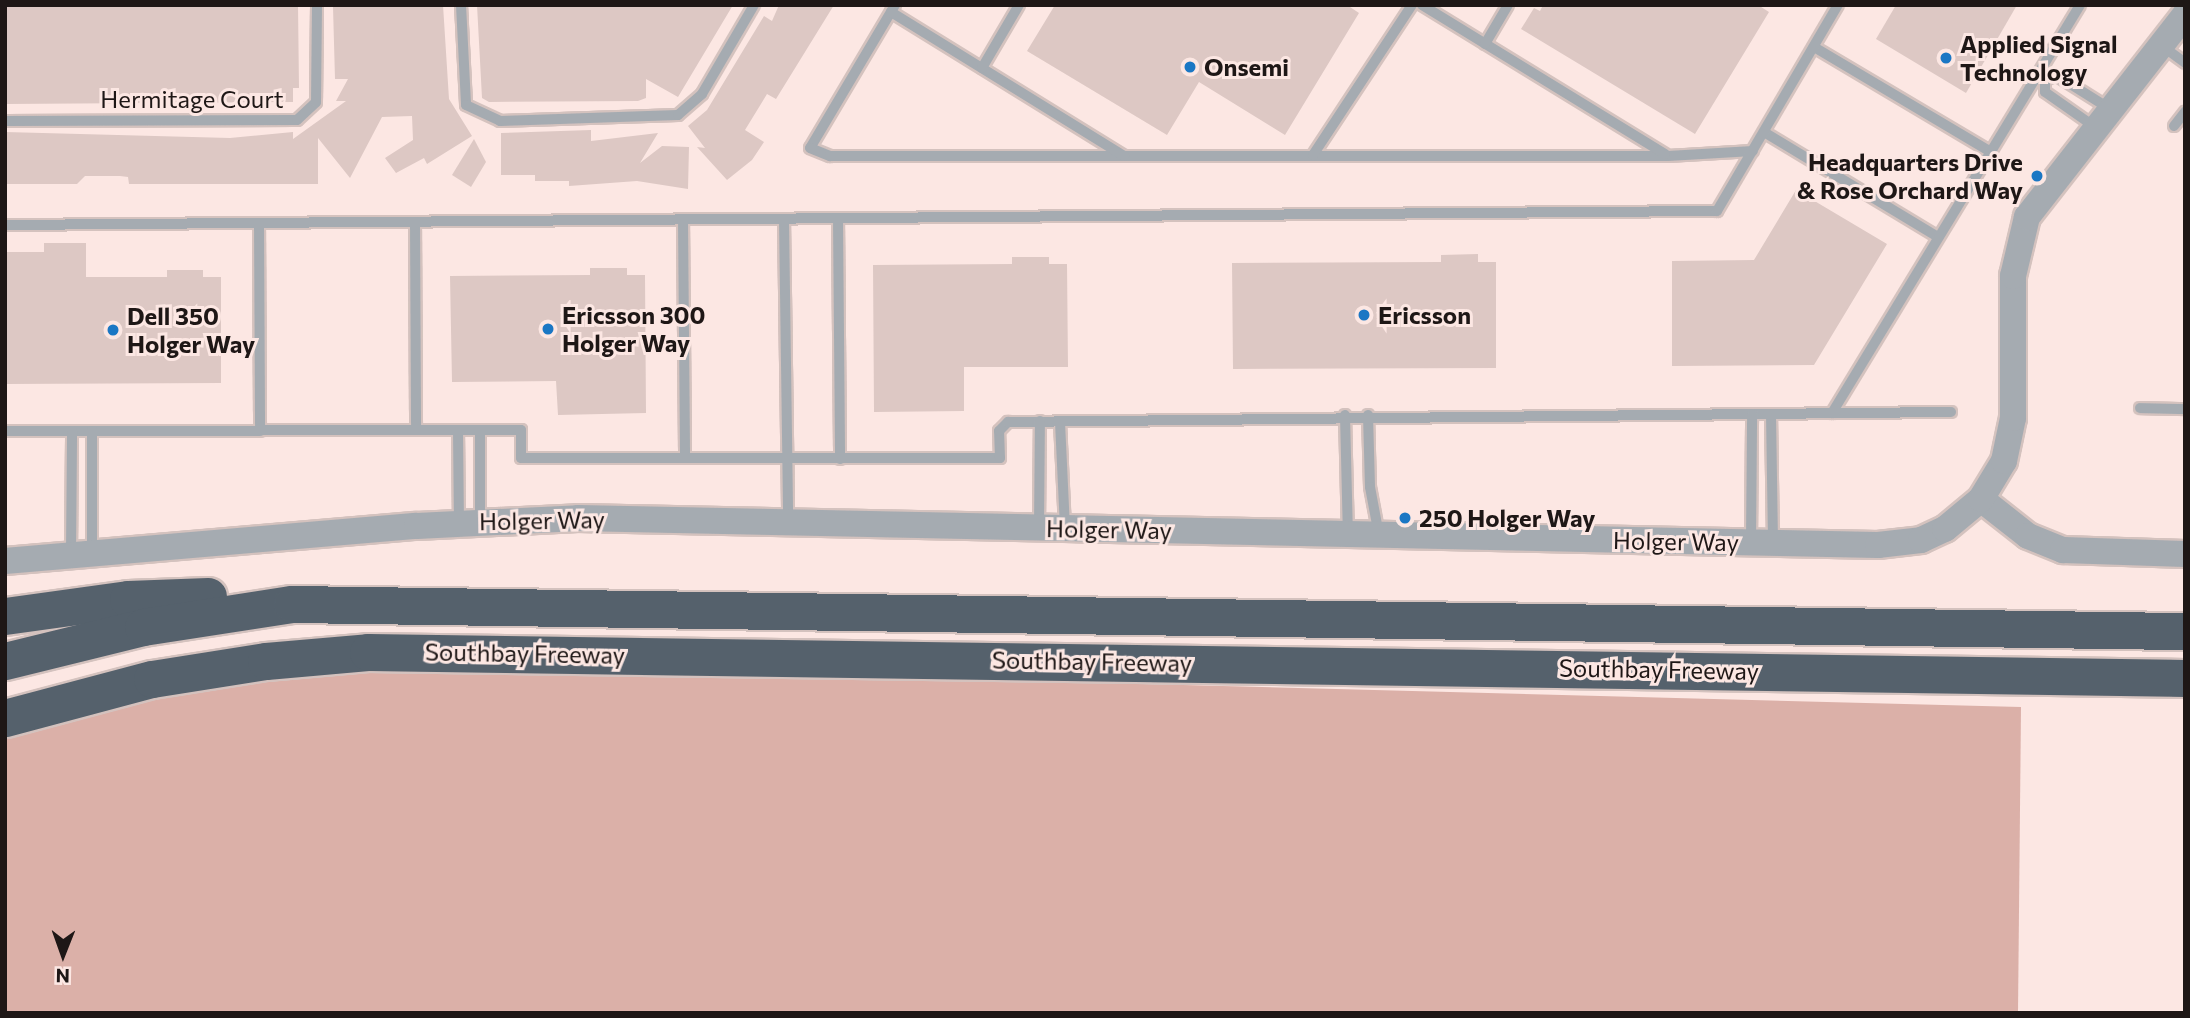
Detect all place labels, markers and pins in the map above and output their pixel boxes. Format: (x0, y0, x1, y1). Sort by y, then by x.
place label: Applied Signal Technology (1960, 30, 2117, 86)
marker: Applied Signal Technology (1938, 50, 1954, 66)
place label: Onsemi (1204, 53, 1289, 81)
marker: Onsemi (1182, 59, 1198, 75)
place label: Headquarters Drive & Rose Orchard Way (1797, 148, 2023, 204)
marker: Headquarters Drive & Rose Orchard Way (2029, 168, 2045, 184)
place label: Ericsson 300 Holger Way (562, 301, 706, 357)
place label: Ericsson (1378, 301, 1471, 329)
place label: Dell 350 Holger Way (127, 302, 255, 358)
marker: Ericsson (1356, 307, 1372, 323)
marker: Ericsson 300 Holger Way (540, 321, 556, 337)
marker: Dell 350 Holger Way (105, 322, 121, 338)
place label: 250 Holger Way (1419, 504, 1595, 532)
marker: 250 Holger Way (1397, 510, 1413, 526)

